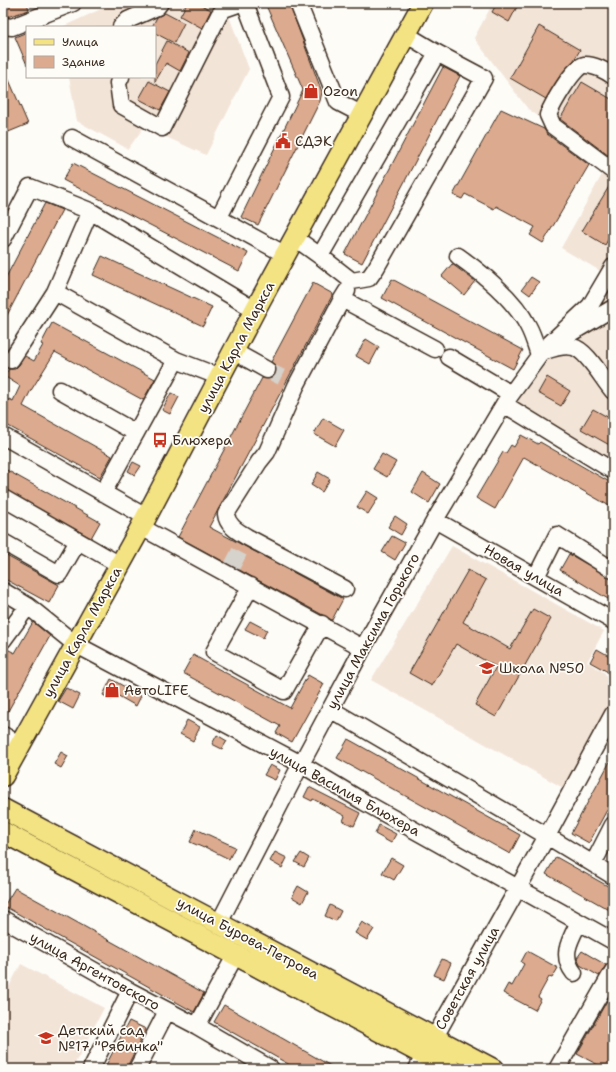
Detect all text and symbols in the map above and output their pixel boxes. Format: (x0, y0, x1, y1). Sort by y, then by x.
legend (26, 26, 156, 78)
text: Улица (62, 34, 99, 50)
text: Здание (62, 54, 106, 70)
shop icon: Ozon (302, 82, 320, 100)
place label: Ozon (323, 82, 358, 100)
public building icon: СДЭК (274, 132, 292, 150)
place label: СДЭК (295, 132, 332, 150)
street label: улица Карла Маркса (194, 278, 278, 416)
bus stop icon: Блюхера (151, 431, 169, 449)
place label: Блюхера (172, 431, 232, 449)
street label: Новая улица (481, 540, 567, 600)
street label: улица Максима Горького (323, 550, 423, 712)
street label: улица Карла Маркса (39, 563, 125, 700)
school or university icon: Школа №50 (478, 659, 496, 677)
place label: Школа №50 (499, 659, 584, 677)
shop icon: АвтоLIFE (103, 681, 121, 699)
place label: АвтоLIFE (124, 681, 189, 699)
street label: улица Василия Блюхера (267, 742, 424, 840)
street label: улица Бурова-Петрова (174, 893, 322, 983)
street label: Советская улица (431, 923, 503, 1033)
street label: улица Аргентовского (27, 928, 163, 1014)
place label: Детский сад №17 "Рябинка" (58, 1021, 163, 1055)
school or university icon: Детский сад №17 "Рябинка" (37, 1029, 55, 1047)

